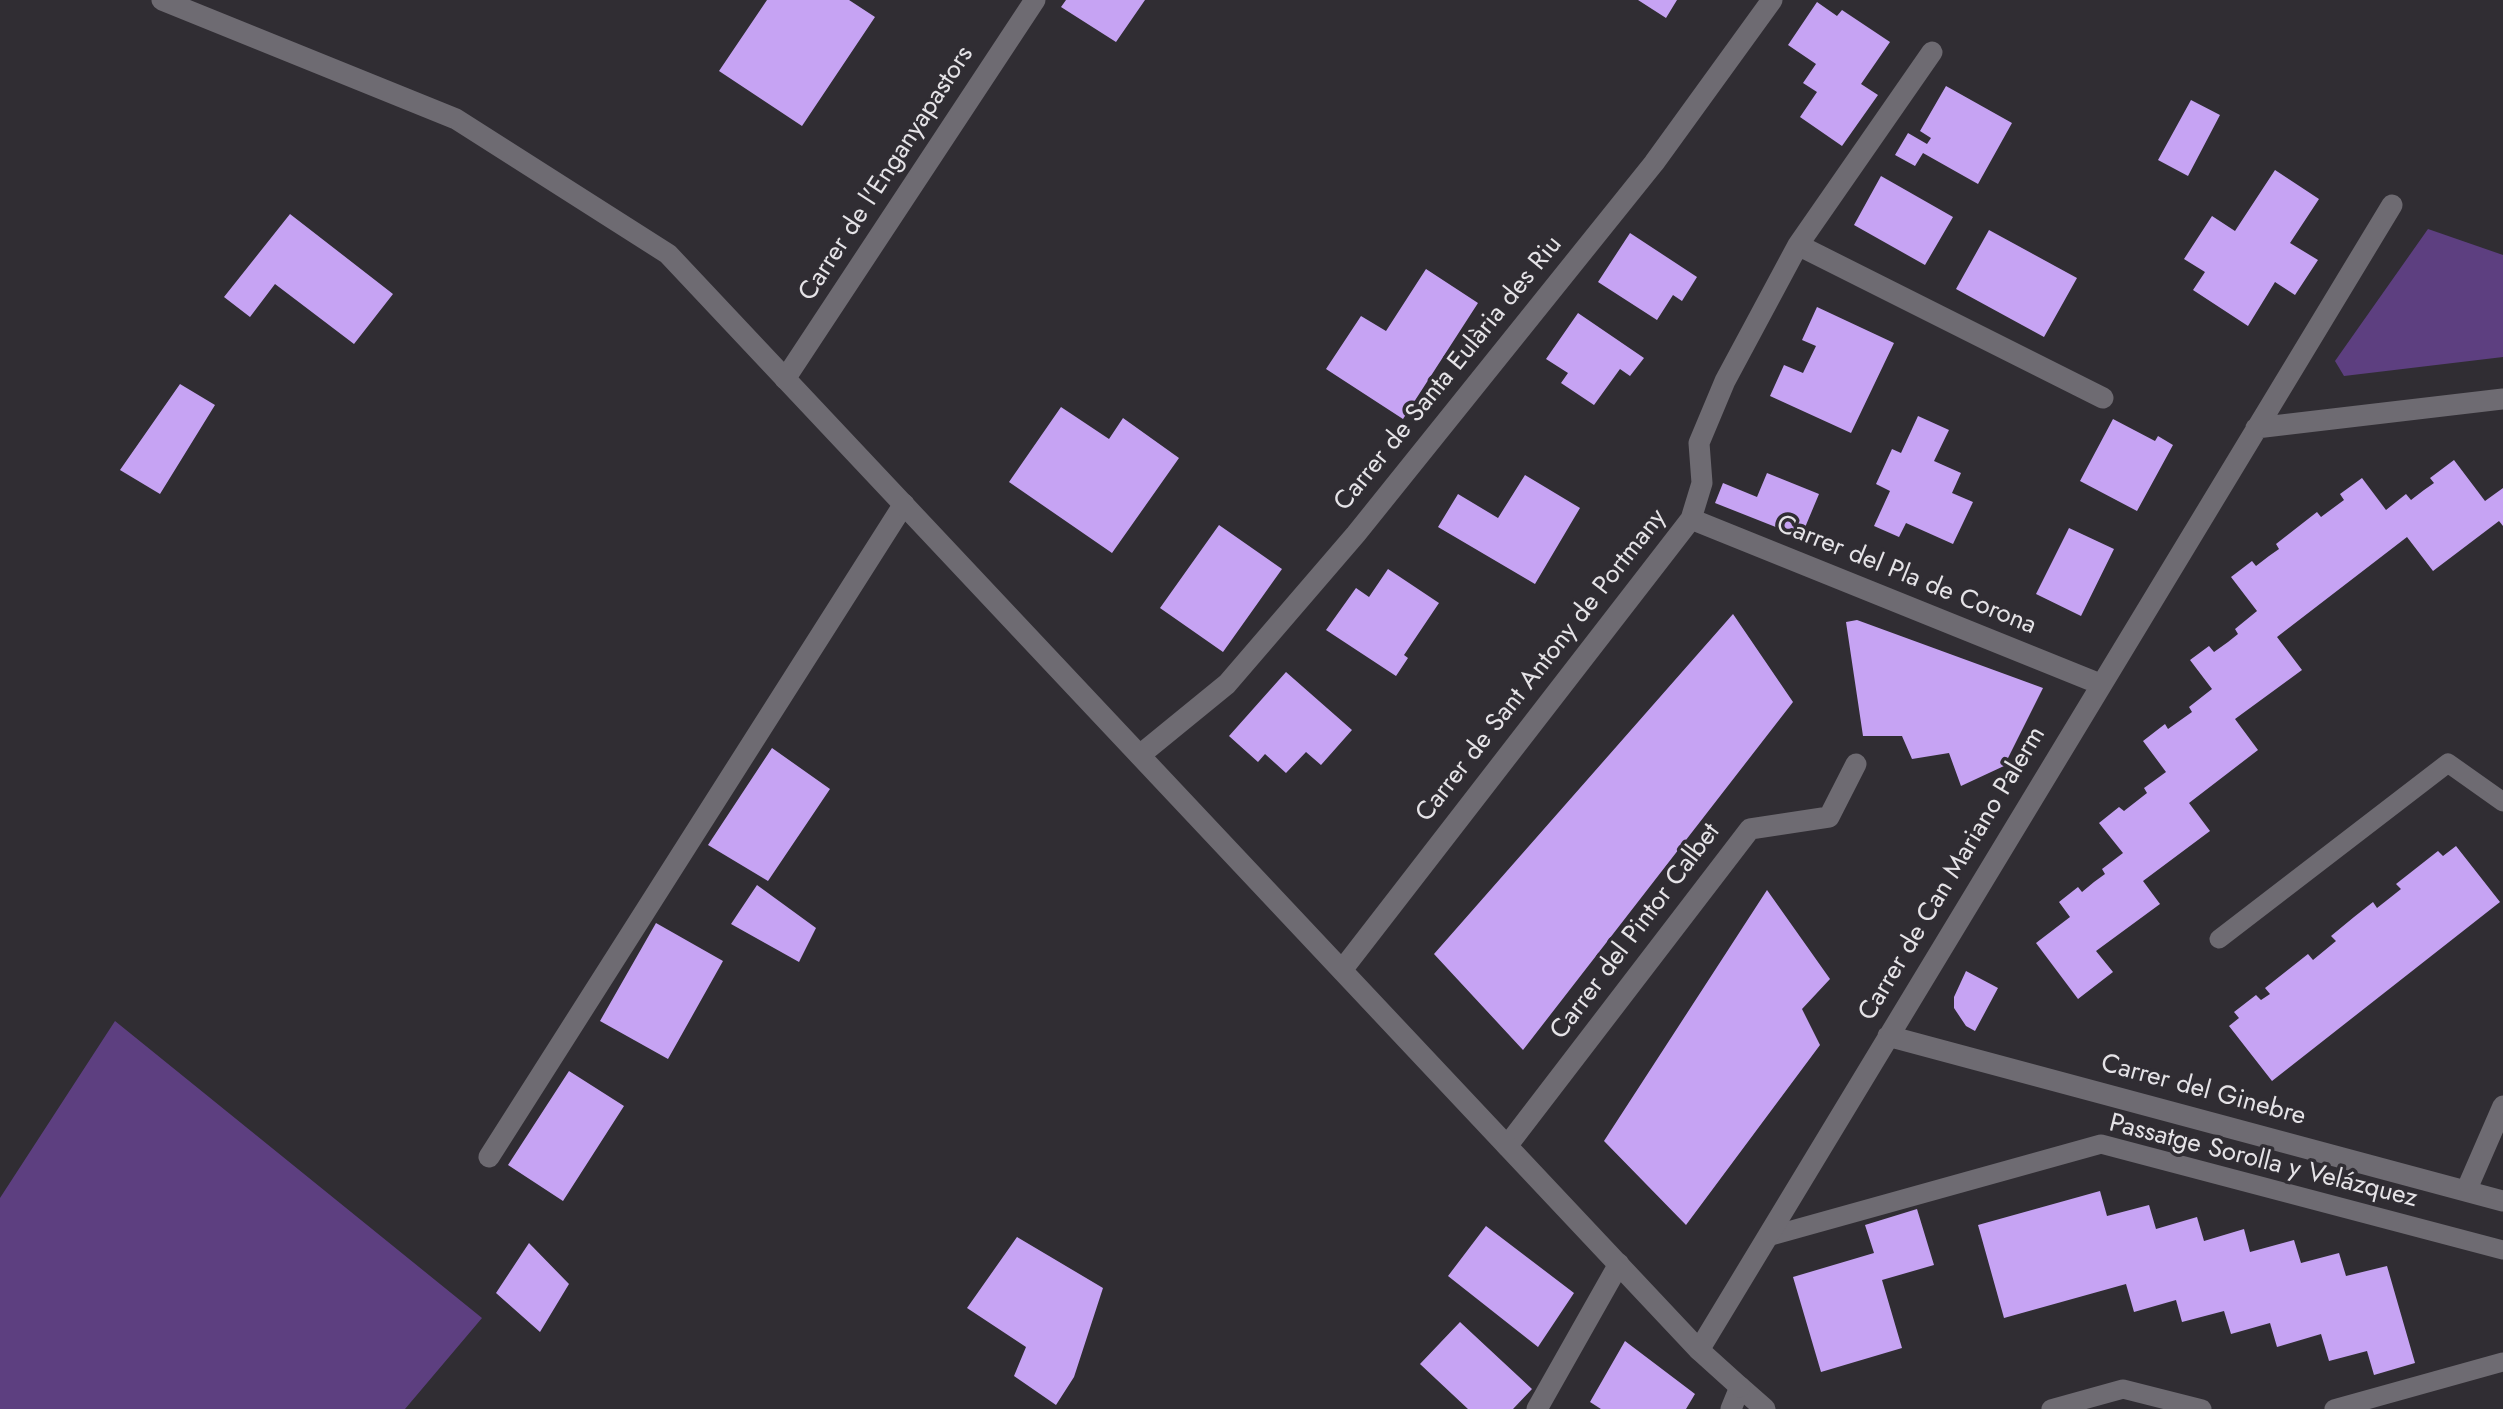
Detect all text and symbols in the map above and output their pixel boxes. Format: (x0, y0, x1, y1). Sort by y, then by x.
street label: Carrer de l'Enganyapastors (793, 41, 981, 307)
street label: Carrer de Santa Eulària des Riu (1328, 230, 1570, 518)
street label: Carrer de Sant Antony de Portmany (1410, 503, 1674, 829)
street label: Carrer del Pla de Corona (1772, 510, 2040, 642)
street label: Carrer de Can Mariano Palerm (1853, 721, 2053, 1027)
street label: Carrer del Pintor Calbet (1545, 818, 1727, 1046)
street label: Carrer del Ginebre (2097, 1049, 2309, 1133)
street label: Passatge Sorolla y Velázquez (2106, 1109, 2420, 1215)

